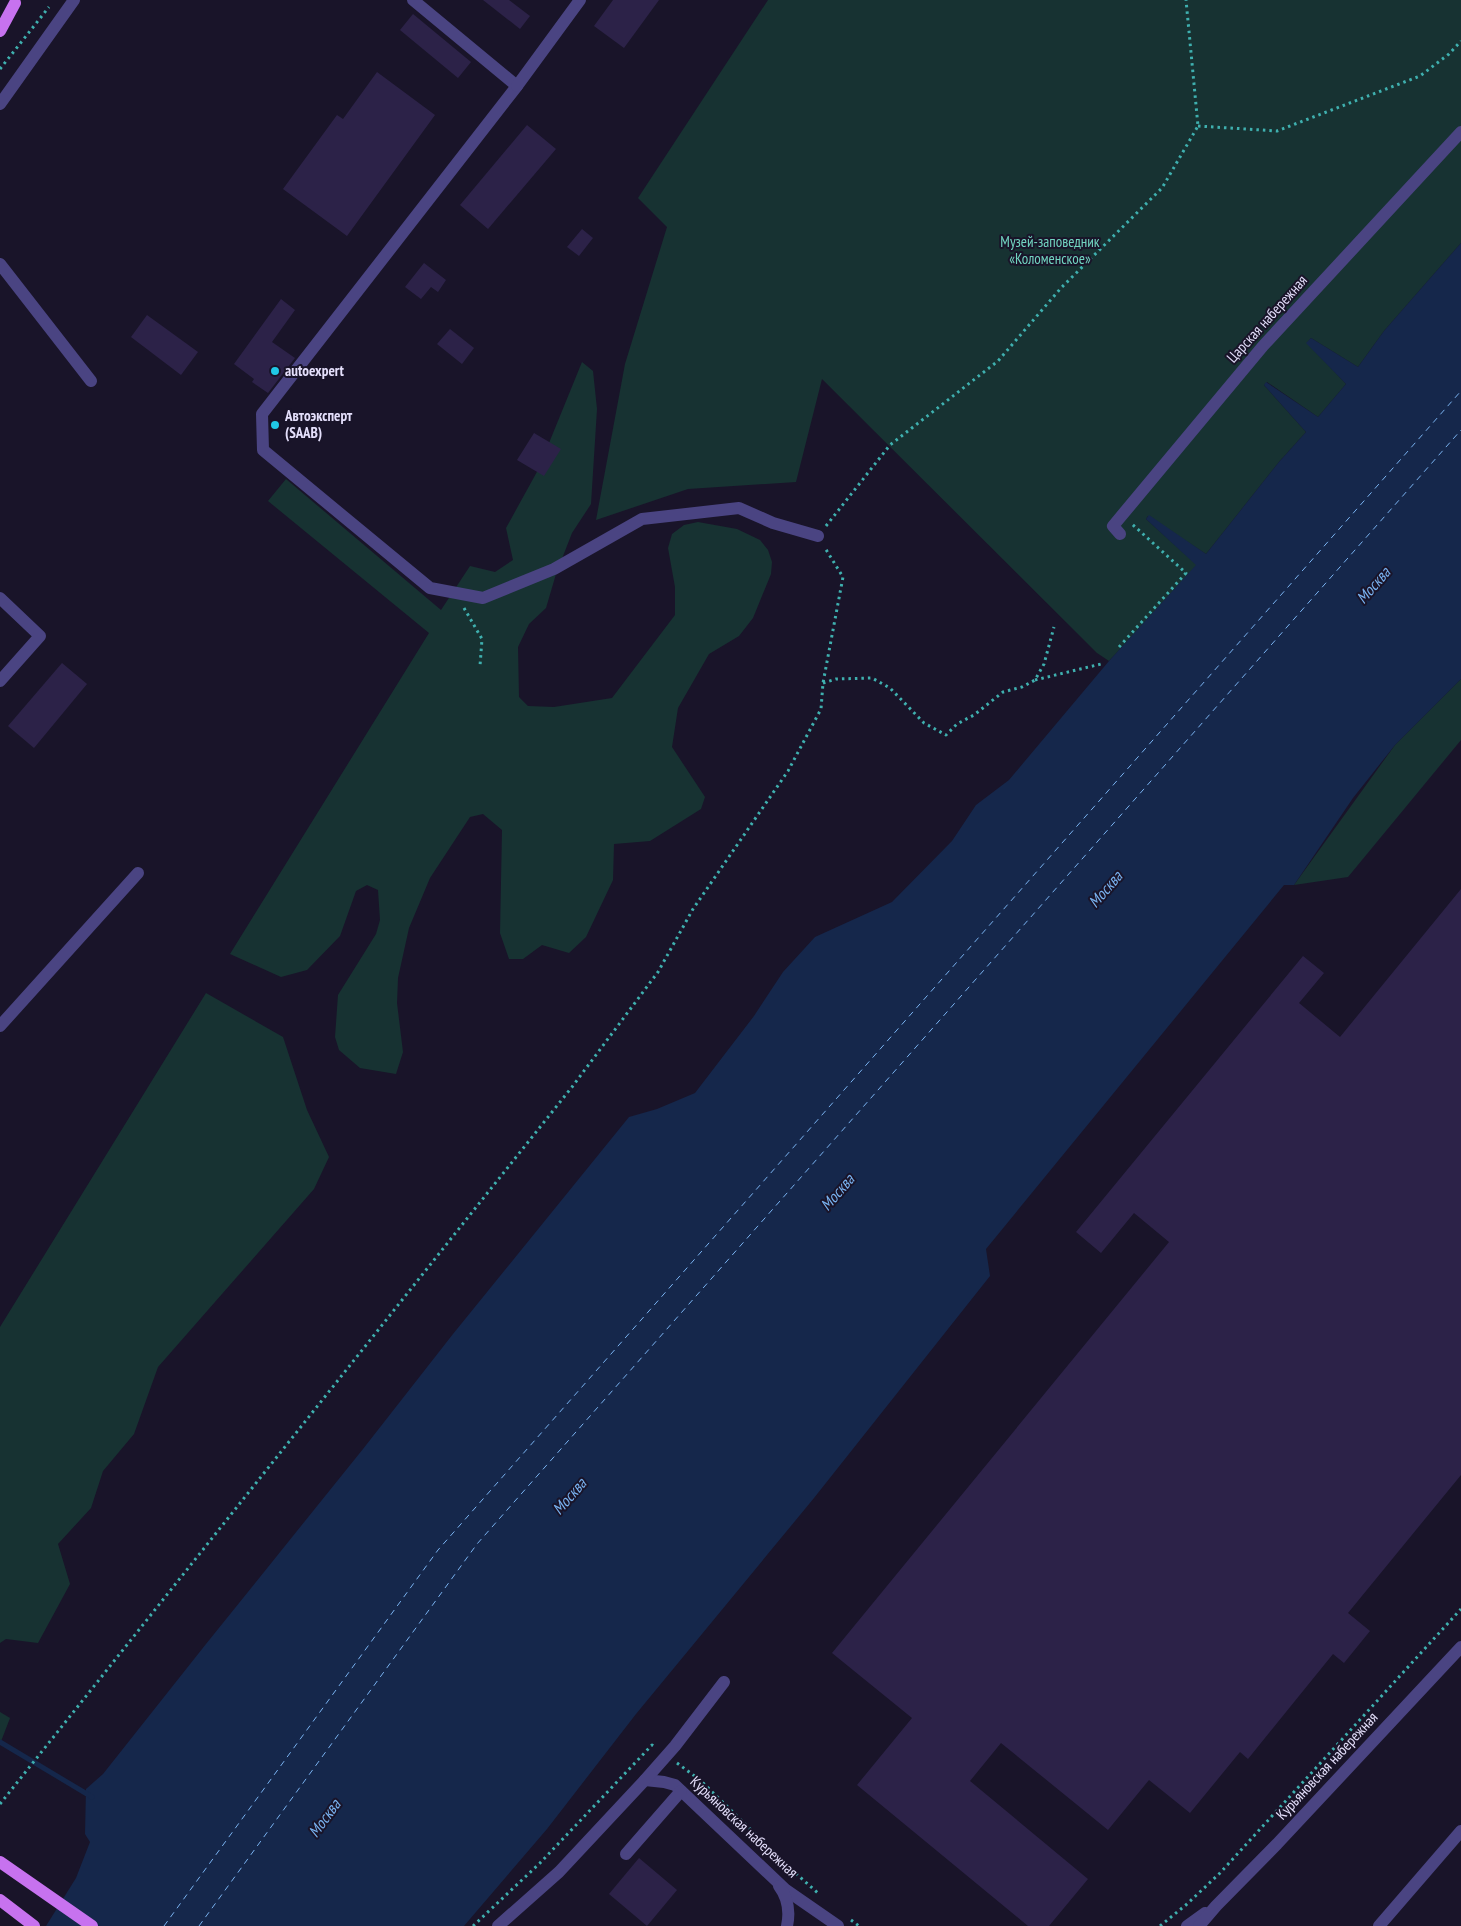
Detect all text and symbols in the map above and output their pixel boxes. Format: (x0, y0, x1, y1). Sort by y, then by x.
park label: Музей-заповедник «Коломенское» (1000, 232, 1100, 268)
street label: Царская набережная (1222, 271, 1311, 366)
place label: autoexpert (285, 361, 345, 380)
marker: autoexpert (269, 365, 281, 377)
place label: Автоэксперт (SAAB) (284, 406, 353, 442)
marker: Автоэксперт (SAAB) (269, 419, 281, 431)
water label: Москва (1352, 561, 1395, 607)
water label: Москва (1084, 865, 1127, 911)
water label: Москва (816, 1168, 859, 1214)
water label: Москва (548, 1472, 591, 1518)
street label: Курьяновская набережная (1272, 1708, 1382, 1823)
street label: Курьяновская набережная (687, 1772, 802, 1882)
water label: Москва (304, 1794, 345, 1841)

